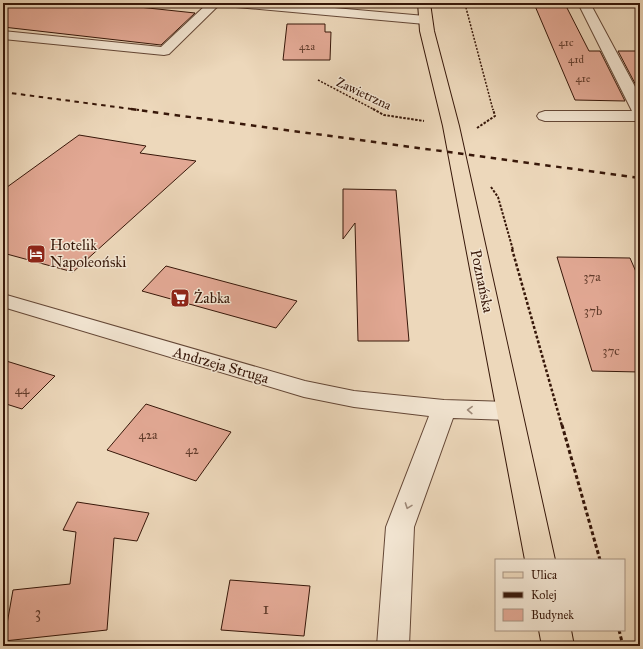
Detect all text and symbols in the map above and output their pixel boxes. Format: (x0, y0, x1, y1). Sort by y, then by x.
house number: 41c (558, 36, 574, 49)
house number: 42a (299, 40, 315, 53)
house number: 41d (568, 53, 584, 66)
house number: 41e (575, 72, 591, 85)
street label: Zawietrzna (333, 74, 394, 114)
place label: Hotelik Napoleoński (50, 236, 126, 271)
hotel icon: Hotelik Napoleoński (25, 243, 47, 265)
street label: Poznańska (467, 248, 498, 315)
house number: 37a (583, 269, 601, 285)
supermarket icon: Żabka (169, 287, 191, 309)
place label: Żabka (194, 289, 231, 307)
house number: 37b (584, 303, 602, 319)
street label: Andrzeja Struga (170, 342, 272, 387)
house number: 37c (602, 343, 620, 359)
house number: 44 (15, 382, 30, 398)
one-way arrow (467, 405, 473, 414)
house number: 42a (138, 427, 158, 443)
house number: 42 (185, 442, 199, 458)
one-way arrow (405, 502, 413, 509)
legend (495, 559, 625, 631)
text: Ulica (531, 568, 558, 582)
text: Kolej (531, 588, 557, 602)
house number: 1 (263, 599, 269, 618)
house number: 3 (35, 603, 41, 622)
text: Budynek (531, 608, 574, 622)

